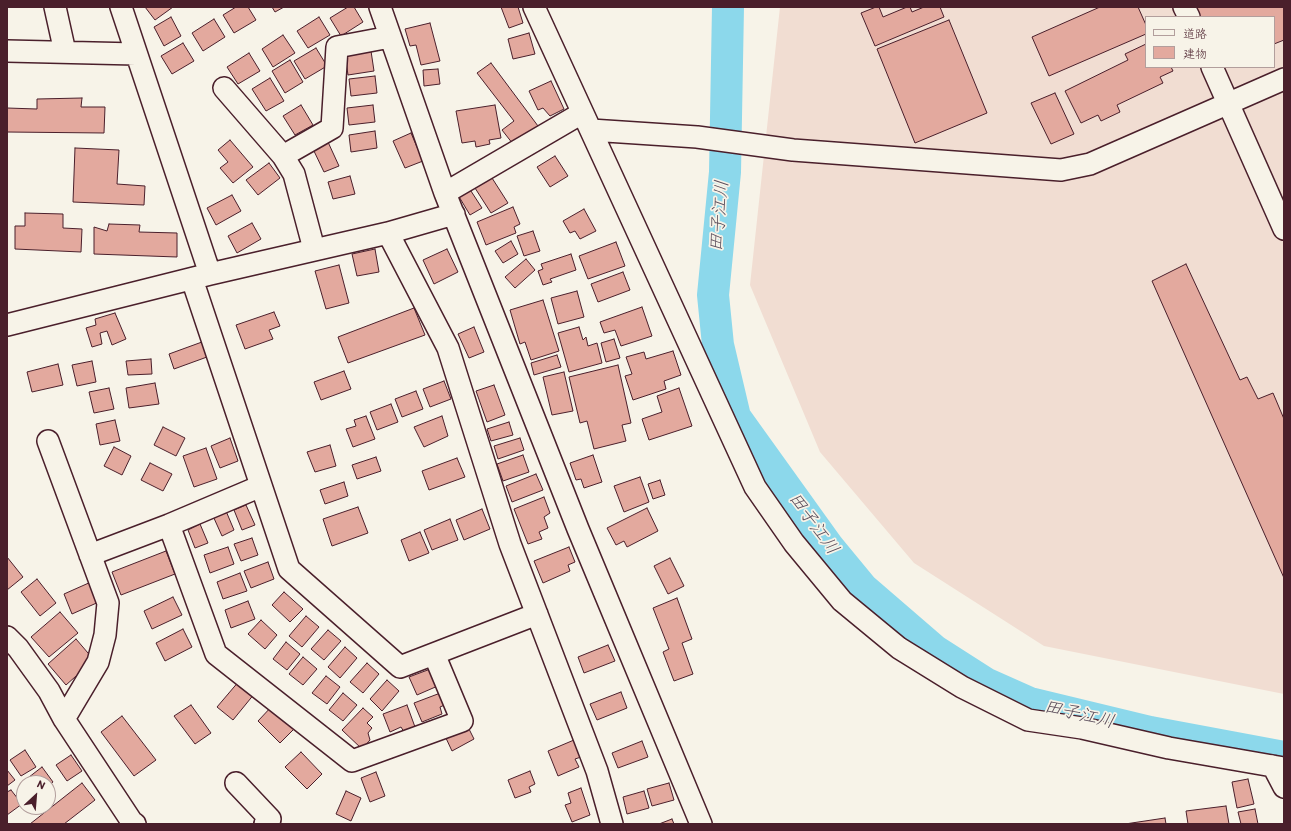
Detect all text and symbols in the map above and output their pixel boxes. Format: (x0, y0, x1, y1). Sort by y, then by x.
legend (1145, 16, 1275, 68)
text: 道路 (1183, 27, 1207, 41)
text: 建物 (1183, 47, 1207, 61)
water label: 田子江川 (706, 179, 734, 253)
water label: 田子江川 (783, 489, 843, 559)
water label: 田子江川 (1041, 696, 1117, 734)
north arrow (16, 775, 56, 815)
text: N (35, 777, 47, 792)

